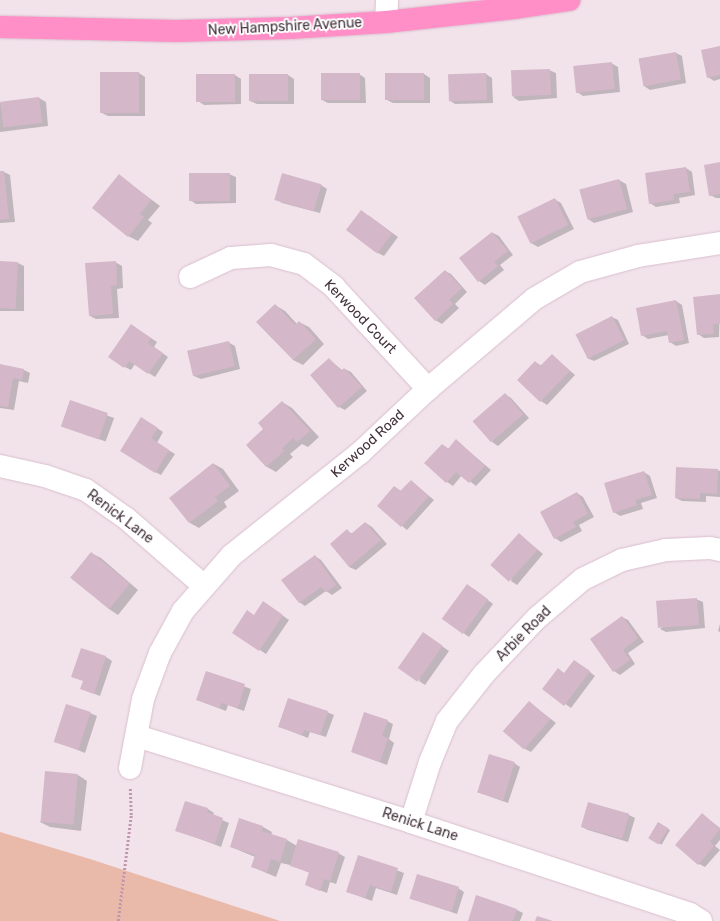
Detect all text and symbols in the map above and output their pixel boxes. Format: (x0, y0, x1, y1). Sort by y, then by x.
street label: New Hampshire Avenue (207, 15, 363, 39)
street label: Kerwood Court (320, 276, 400, 358)
street label: Kerwood Road (328, 407, 408, 481)
street label: Renick Lane (83, 486, 157, 548)
street label: Arbie Road (493, 603, 555, 665)
street label: Renick Lane (380, 805, 460, 845)

